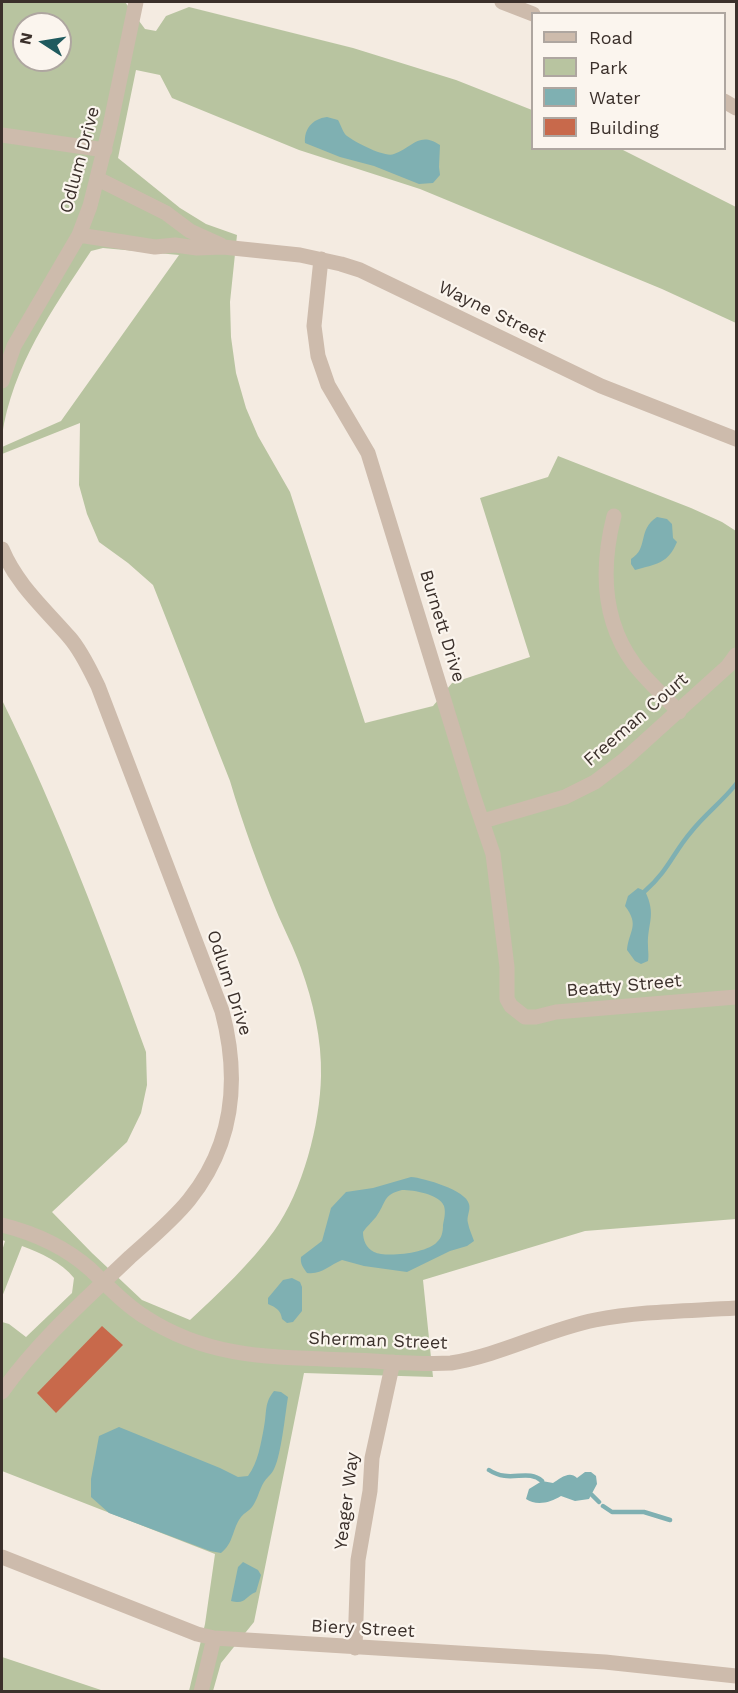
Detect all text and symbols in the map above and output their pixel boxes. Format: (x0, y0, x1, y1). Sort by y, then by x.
north arrow (12, 12, 72, 72)
legend (531, 12, 726, 150)
text: Road (589, 27, 633, 48)
text: N (15, 31, 36, 46)
text: Park (589, 57, 628, 78)
text: Water (589, 87, 641, 108)
street label: Odlum Drive (55, 104, 105, 216)
text: Building (589, 117, 659, 138)
street label: Wayne Street (435, 277, 549, 347)
street label: Burnett Drive (415, 567, 469, 685)
street label: Freeman Court (579, 669, 693, 771)
street label: Odlum Drive (202, 928, 256, 1038)
street label: Beatty Street (566, 970, 682, 1002)
street label: Sherman Street (308, 1328, 448, 1354)
street label: Yeager Way (330, 1451, 364, 1551)
street label: Biery Street (311, 1615, 415, 1643)

